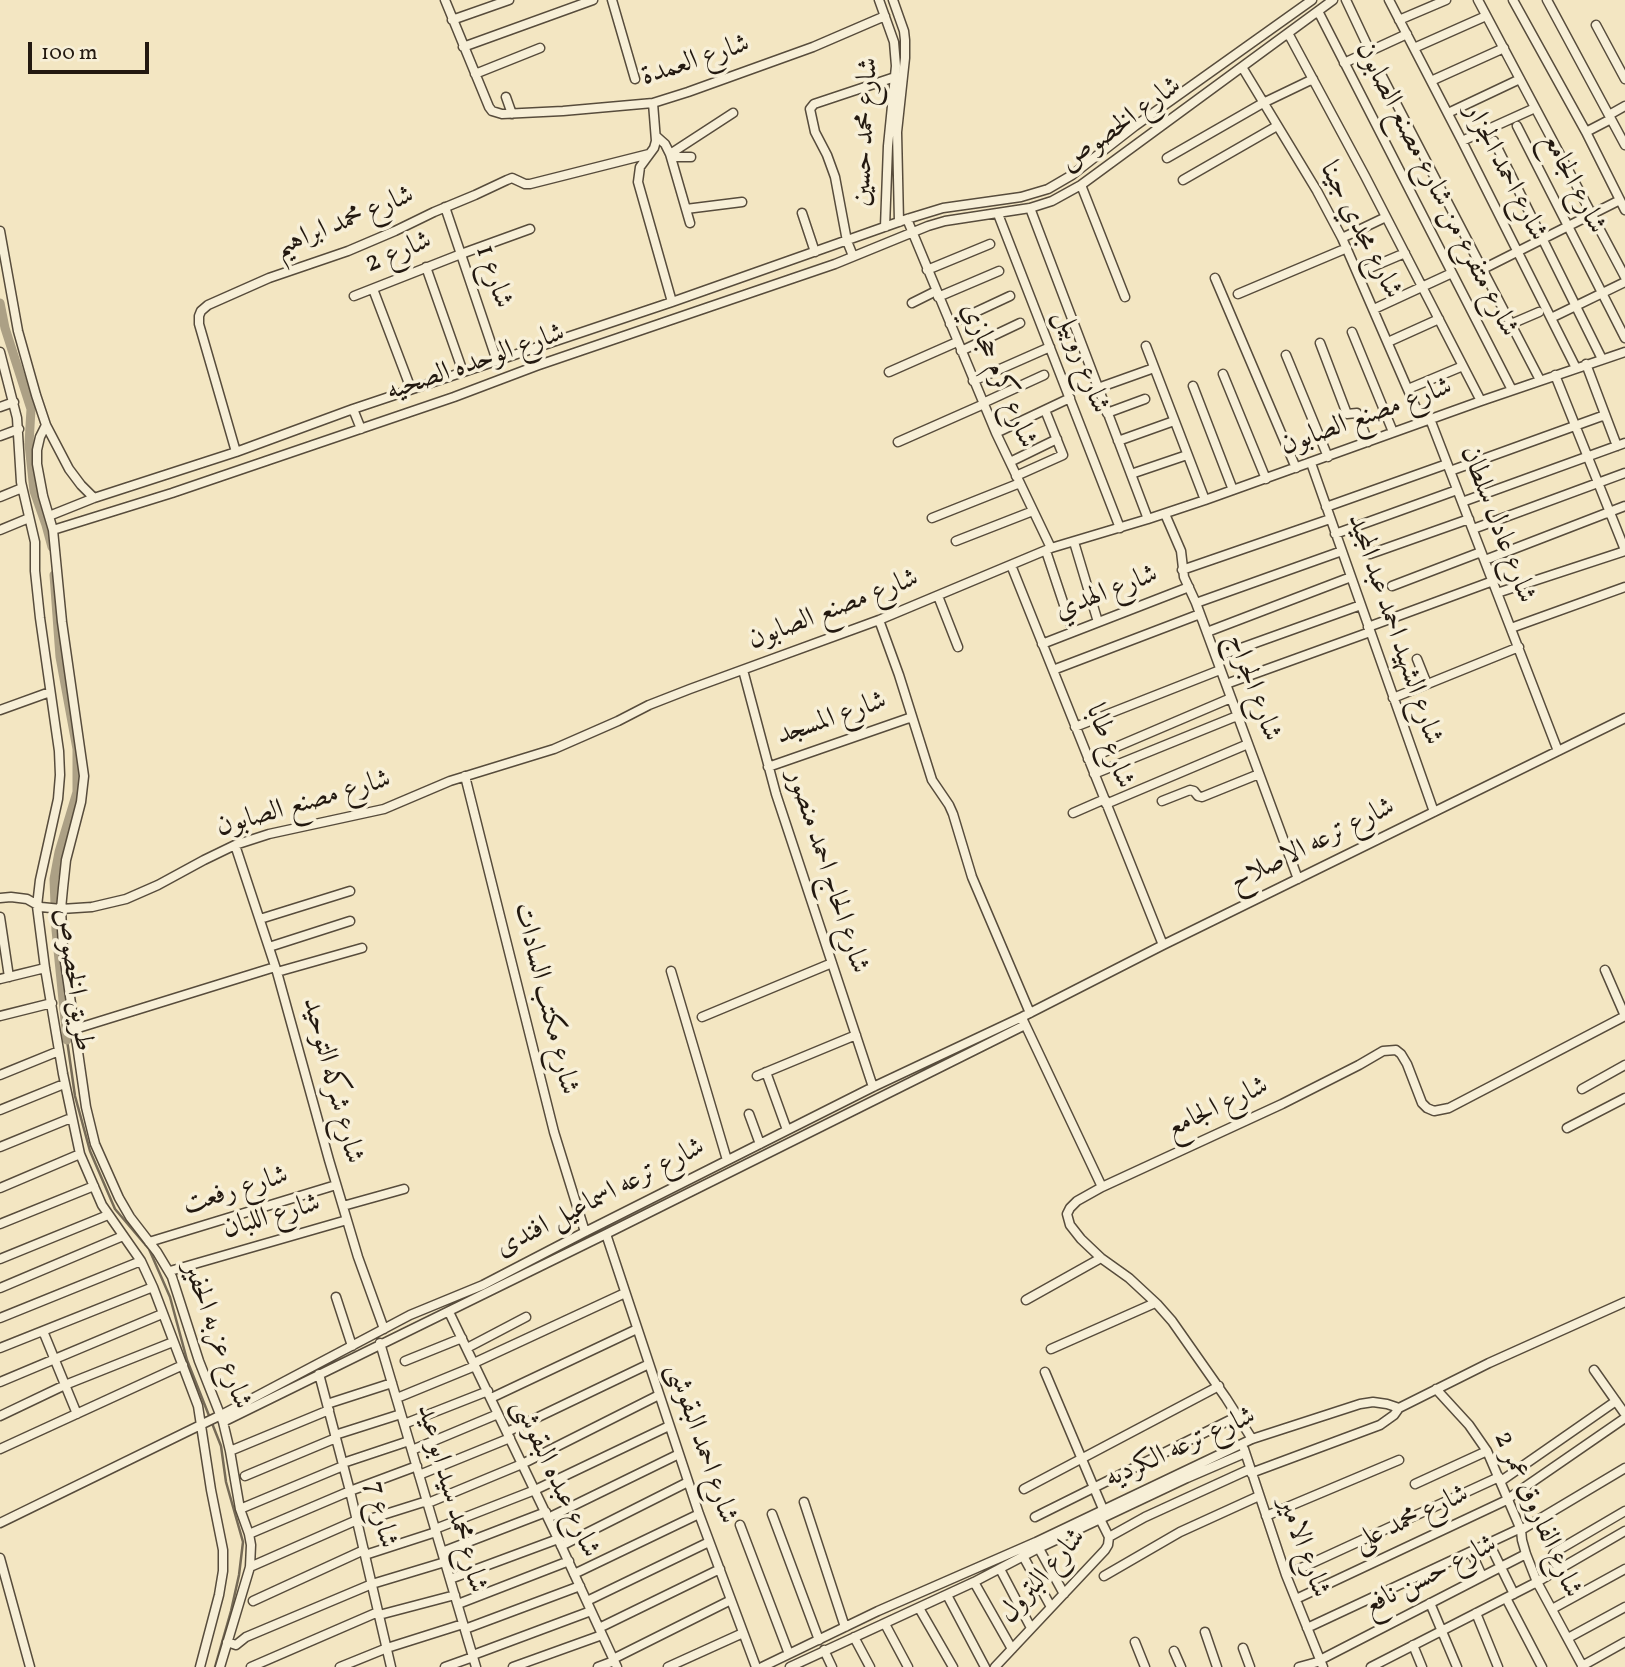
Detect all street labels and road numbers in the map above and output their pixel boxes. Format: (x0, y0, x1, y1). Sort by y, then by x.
street label: شارع العمدة (638, 29, 754, 95)
street label: شارع متفرع من شارع مصنع الصابون (1346, 37, 1524, 343)
street label: شارع محمد حسين (846, 57, 888, 207)
street label: شارع الخصوص (1055, 71, 1189, 181)
street label: شارع احمد الجزار (1455, 98, 1553, 248)
street label: شارع الجامع (1532, 128, 1612, 240)
street label: شارع مجدي جينا (1310, 157, 1408, 305)
street label: شارع محمد ابراهيم (270, 180, 420, 266)
street label: شارع 2 (361, 225, 437, 283)
street label: شارع 1 (466, 241, 518, 313)
street label: شارع كرم حجازي (951, 298, 1043, 454)
street label: شارع روبيل (1045, 305, 1115, 419)
street label: شارع الوحده الصحيه (382, 318, 570, 410)
street label: شارع مصنع الصابون (1277, 371, 1457, 465)
street label: شارع عادل سلطان (1451, 442, 1541, 608)
street label: شارع الشهيد احمد عبد المجيد (1338, 510, 1448, 750)
street label: شارع الهدي (1051, 559, 1163, 629)
street label: شارع مصنع الصابون (744, 563, 924, 659)
street label: شارع الجراج (1217, 630, 1287, 746)
street label: شارع المسجد (773, 686, 891, 754)
street label: شارع طابا (1076, 700, 1140, 794)
street label: شارع مصنع الصابون (213, 764, 395, 846)
street label: شارع الحاج احمد منصور (777, 766, 875, 978)
street label: شارع ترعه الاصلاح (1225, 791, 1401, 901)
street label: شارع مكتب السادات (504, 900, 584, 1098)
street label: طريق الخصوص (45, 906, 99, 1054)
street label: شارع شركه التوحيد (293, 994, 369, 1168)
street label: شارع الجامع (1161, 1071, 1275, 1147)
street label: شارع ترعه اسماعيل افندى (491, 1132, 711, 1266)
street label: شارع رفعت (179, 1160, 293, 1224)
street label: شارع اللبان (219, 1188, 325, 1248)
street label: شارع عزبه الحفير (173, 1258, 257, 1414)
street label: شارع احمد البقوشى (657, 1359, 743, 1529)
street label: شارع عبده البقوشى (503, 1394, 605, 1564)
street label: شارع محمد سيد ابو عيد (407, 1401, 493, 1597)
street label: شارع ترعه الكرديه (1100, 1401, 1262, 1497)
street label: شارع الفاروق عمر 2 (1484, 1426, 1588, 1604)
street label: شارع 7 (355, 1478, 403, 1552)
street label: شارع محمد على (1349, 1479, 1475, 1561)
street label: شارع الامير (1268, 1493, 1336, 1603)
street label: شارع البترول (993, 1522, 1095, 1632)
street label: شارع حسن نافع (1359, 1529, 1503, 1625)

